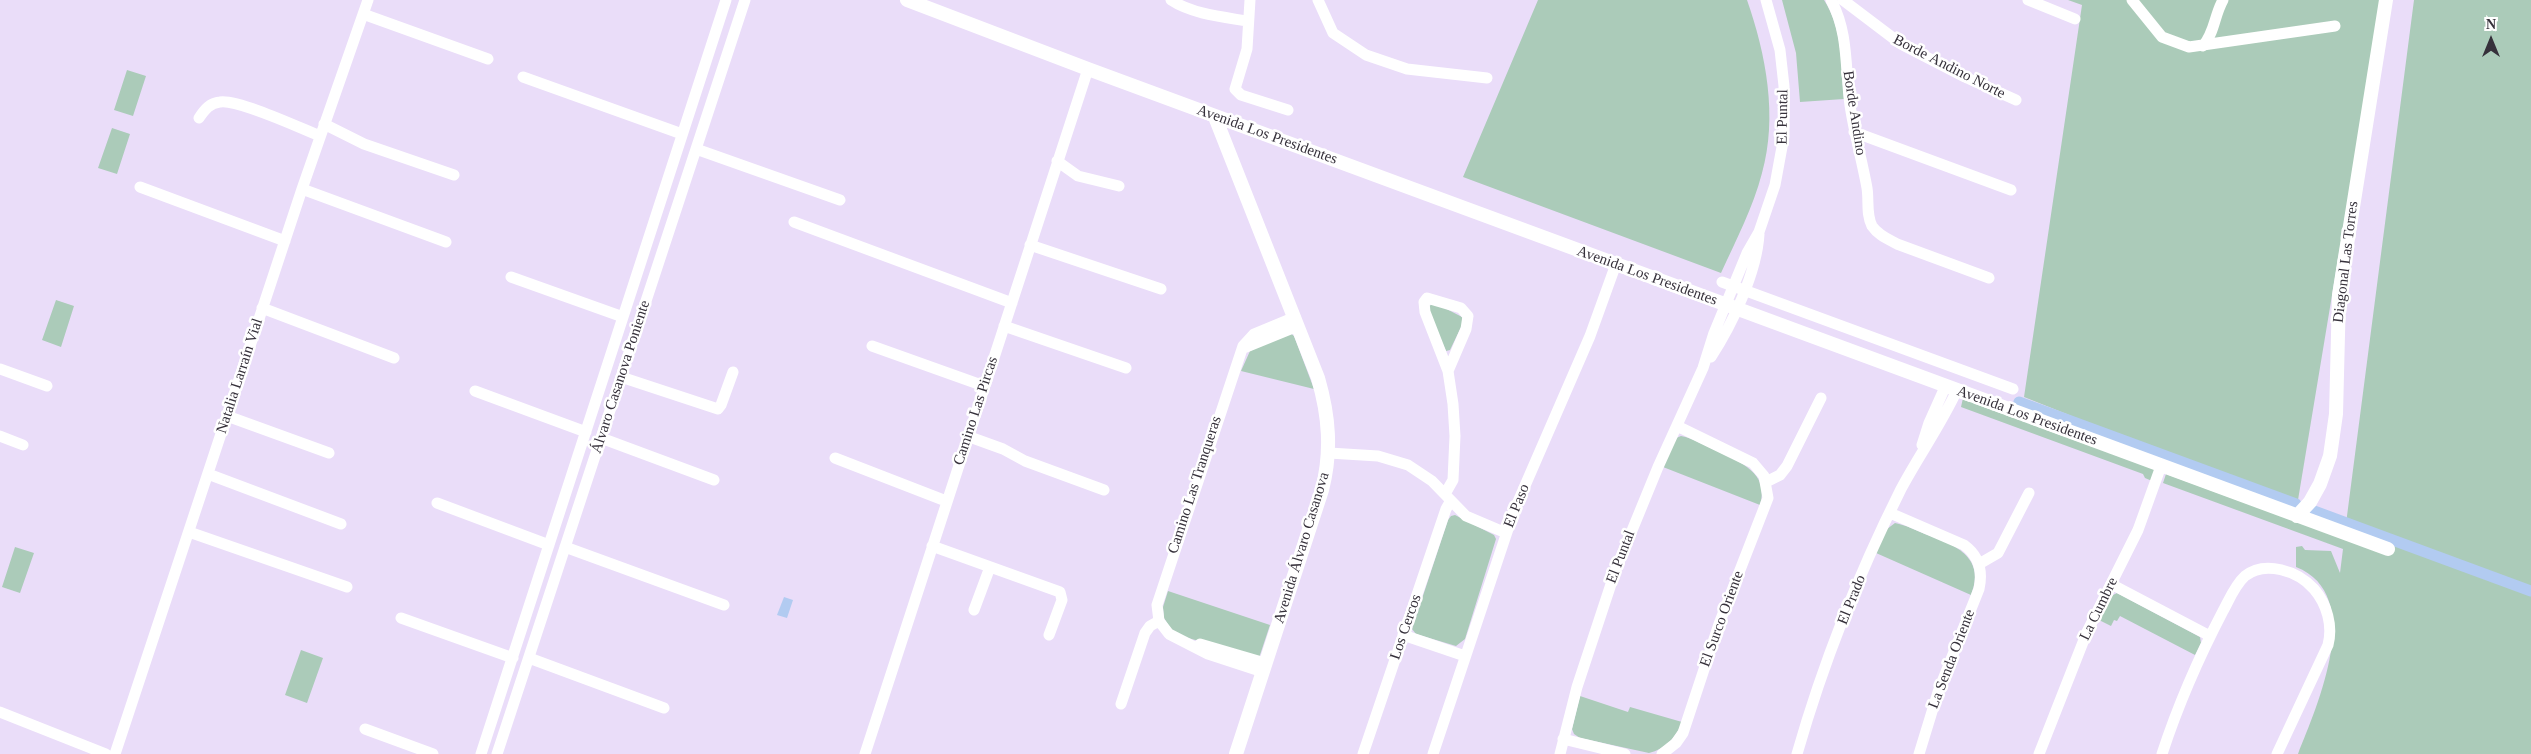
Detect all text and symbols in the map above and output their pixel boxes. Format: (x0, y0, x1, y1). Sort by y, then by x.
north arrow (2466, 15, 2516, 65)
text: N (2486, 17, 2496, 32)
street label: Borde Andino Norte (1890, 31, 2008, 103)
street label: Borde Andino (1838, 69, 1870, 157)
street label: El Puntal (1774, 89, 1792, 145)
street label: Avenida Los Presidentes (1194, 101, 1340, 169)
street label: Diagonal Las Torres (2330, 200, 2362, 324)
street label: Avenida Los Presidentes (1574, 242, 1720, 310)
street label: Álvaro Casanova Poniente (588, 298, 654, 456)
street label: Natalia Larraín Vial (213, 316, 267, 436)
street label: Camino Las Pircas (950, 354, 1002, 468)
street label: Avenida Los Presidentes (1954, 382, 2100, 450)
street label: Camino Las Tranqueras (1164, 414, 1226, 556)
street label: Avenida Álvaro Casanova (1270, 470, 1334, 626)
street label: El Paso (1500, 482, 1534, 530)
street label: El Puntal (1603, 528, 1639, 586)
street label: El Surco Oriente (1696, 569, 1748, 669)
street label: El Prado (1834, 572, 1870, 628)
street label: La Cumbre (2076, 575, 2122, 643)
street label: Los Cercos (1386, 592, 1426, 662)
street label: La Senda Oriente (1925, 607, 1979, 711)

